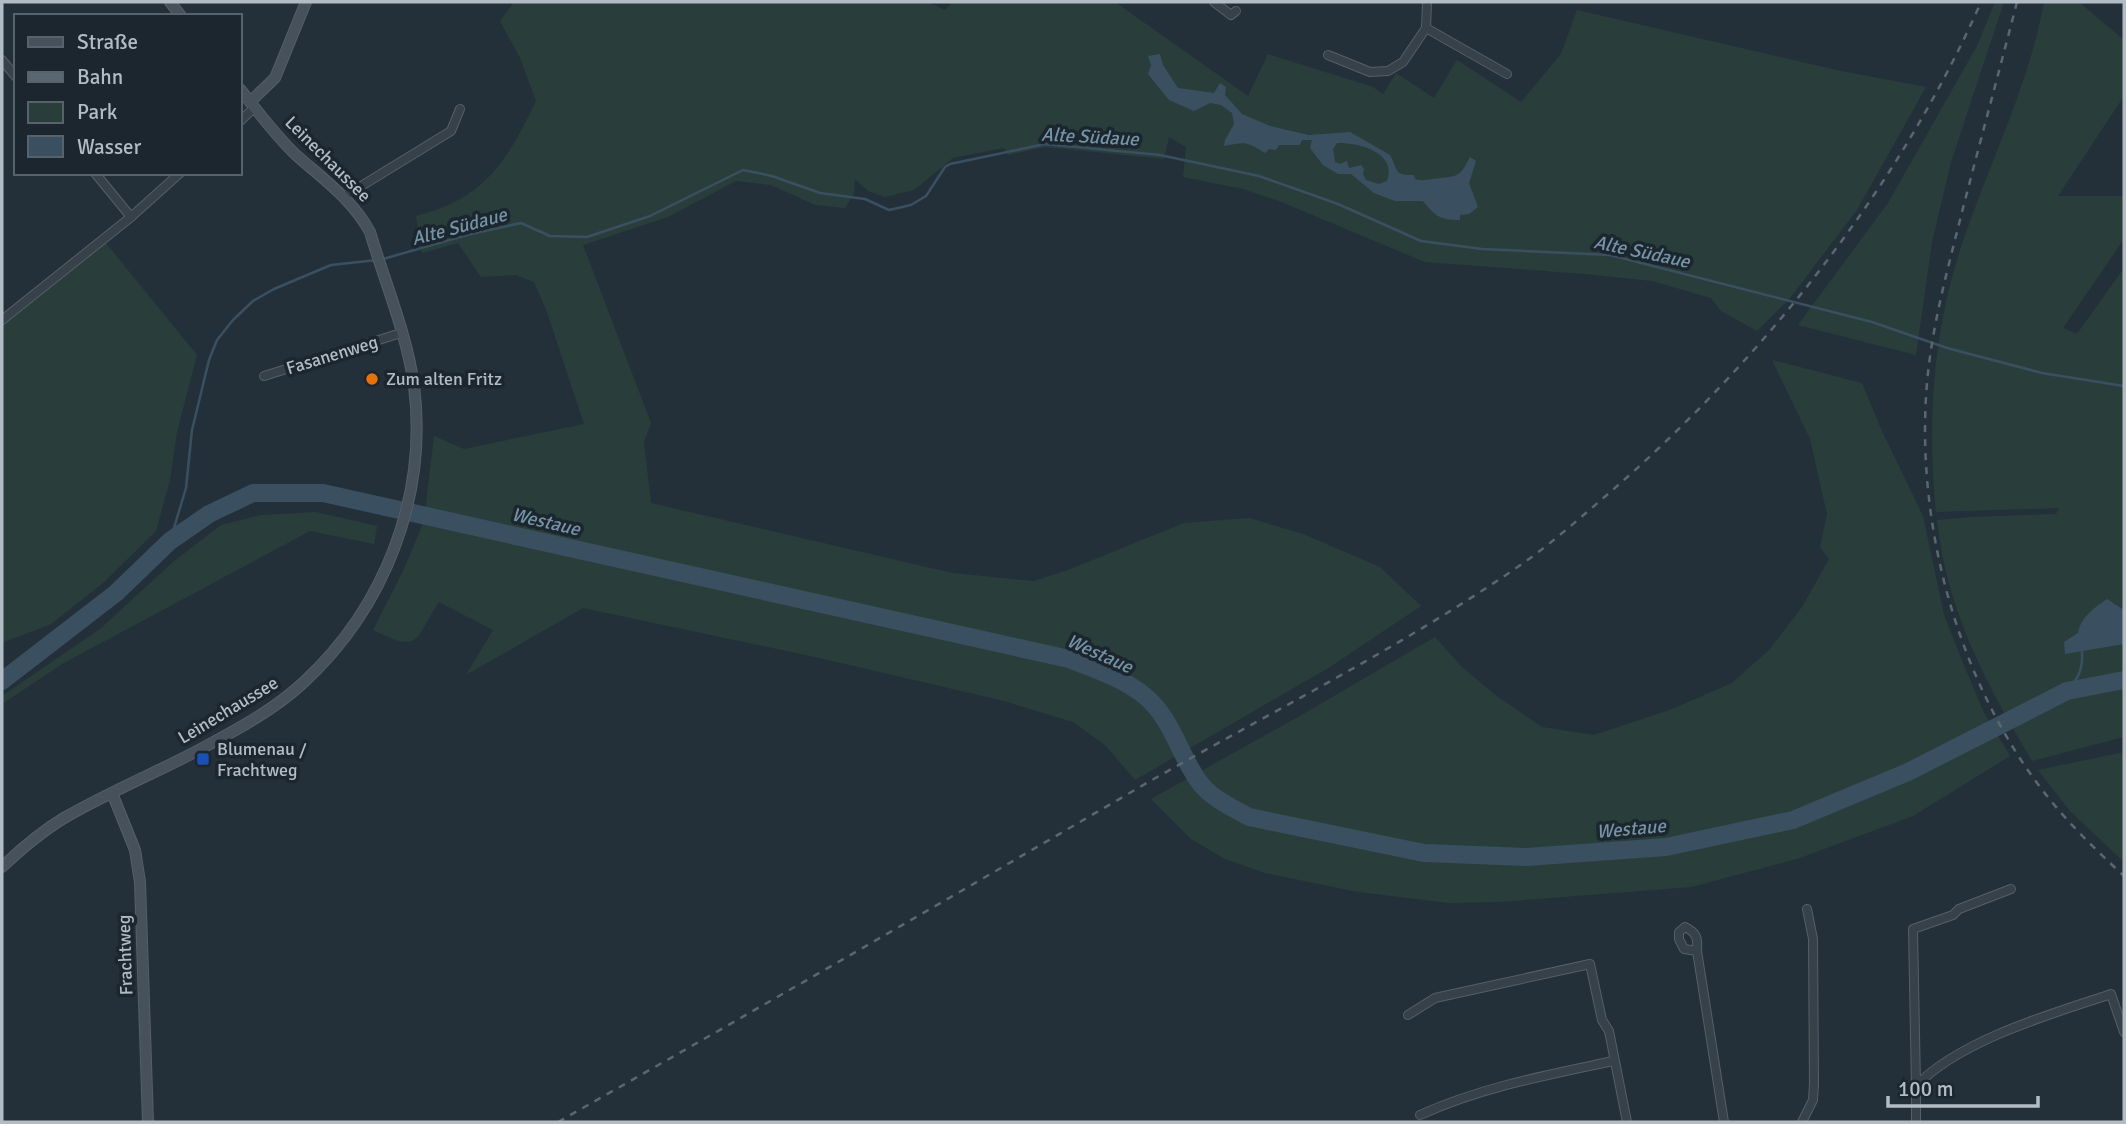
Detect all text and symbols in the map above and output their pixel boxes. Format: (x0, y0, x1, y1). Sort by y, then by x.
legend (14, 14, 242, 175)
text: Straße (77, 29, 138, 55)
text: Bahn (77, 64, 123, 90)
text: Park (77, 99, 118, 125)
street label: Leinechaussee (280, 111, 376, 207)
water label: Alte Südaue (1041, 122, 1141, 152)
text: Wasser (77, 134, 142, 160)
water label: Alte Südaue (409, 202, 511, 251)
water label: Alte Südaue (1592, 230, 1693, 274)
street label: Fasanenweg (284, 331, 380, 379)
place label: Zum alten Fritz (386, 368, 502, 390)
marker: Zum alten Fritz (364, 371, 380, 387)
water label: Westaue (509, 502, 584, 542)
water label: Westaue (1063, 629, 1138, 680)
street label: Leinechaussee (174, 672, 282, 748)
place label: Blumenau / Frachtweg (217, 738, 307, 781)
marker: Blumenau / Frachtweg (195, 751, 211, 767)
water label: Westaue (1595, 814, 1668, 844)
street label: Frachtweg (113, 914, 137, 996)
scale bar (1888, 1064, 2038, 1108)
text: 100 m (1898, 1076, 1953, 1102)

